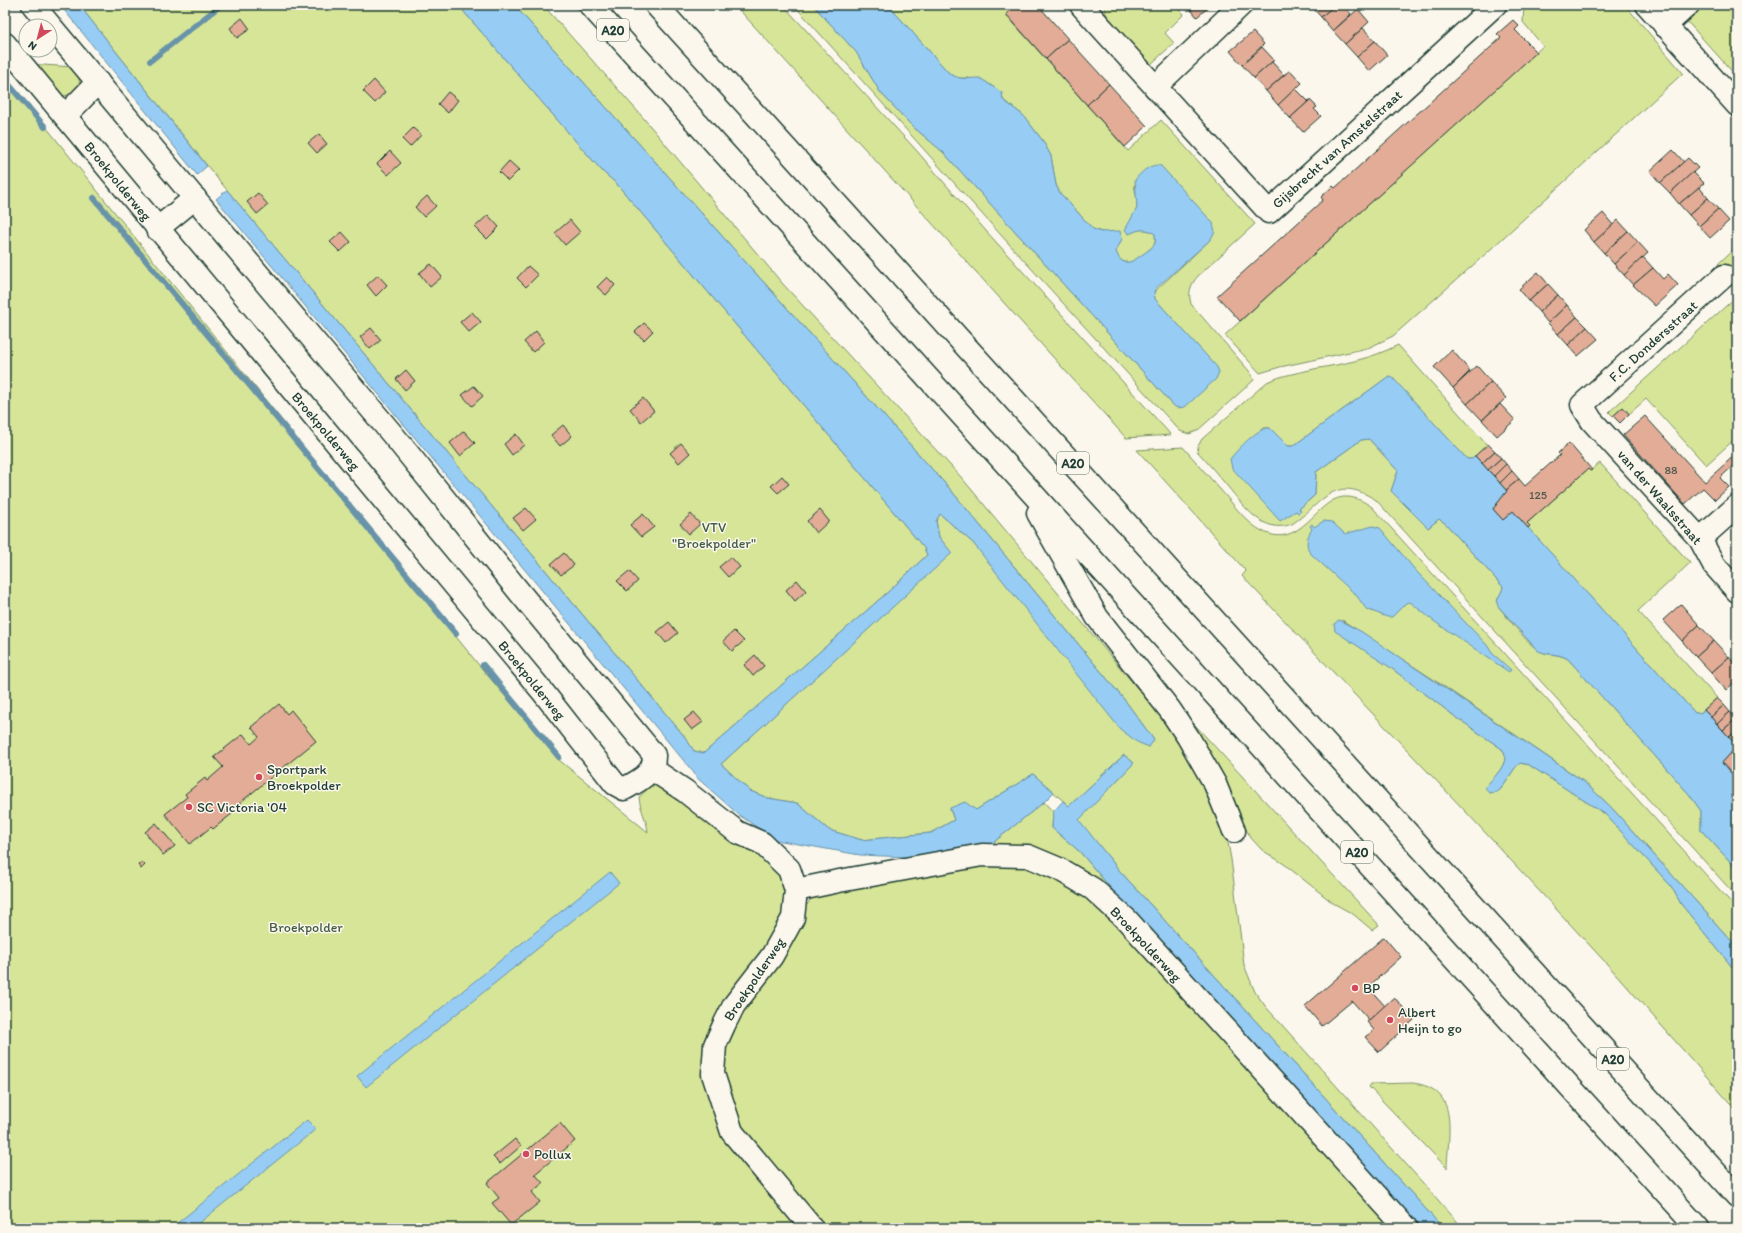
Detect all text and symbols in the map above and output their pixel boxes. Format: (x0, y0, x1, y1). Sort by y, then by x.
north arrow (18, 18, 58, 58)
road number: A20 (597, 19, 629, 41)
text: N (26, 38, 39, 53)
street label: Gijsbrecht van Amstelstraat (1269, 87, 1406, 212)
street label: Broekpolderweg (80, 138, 155, 225)
street label: F.C. Dondersstraat (1606, 297, 1701, 386)
street label: Broekpolderweg (288, 389, 364, 475)
street label: van der Waalsstraat (1614, 446, 1706, 548)
road number: A20 (1057, 452, 1089, 474)
house number: 88 (1664, 463, 1678, 477)
house number: 125 (1529, 488, 1547, 502)
park label: VTV "Broekpolder" (672, 519, 756, 552)
street label: Broekpolderweg (494, 637, 569, 724)
place label: Sportpark Broekpolder (267, 761, 341, 794)
marker: Sportpark Broekpolder (254, 772, 264, 782)
place label: SC Victoria '04 (197, 799, 288, 816)
marker: SC Victoria '04 (184, 802, 194, 812)
road number: A20 (1341, 841, 1373, 863)
street label: Broekpolderweg (1106, 903, 1186, 986)
park label: Broekpolder (269, 919, 343, 936)
street label: Broekpolderweg (720, 934, 789, 1024)
place label: BP (1363, 980, 1380, 997)
marker: BP (1350, 983, 1360, 993)
place label: Albert Heijn to go (1398, 1004, 1462, 1037)
marker: Albert Heijn to go (1385, 1015, 1395, 1025)
road number: A20 (1597, 1048, 1629, 1070)
place label: Pollux (534, 1146, 571, 1163)
marker: Pollux (521, 1149, 531, 1159)

